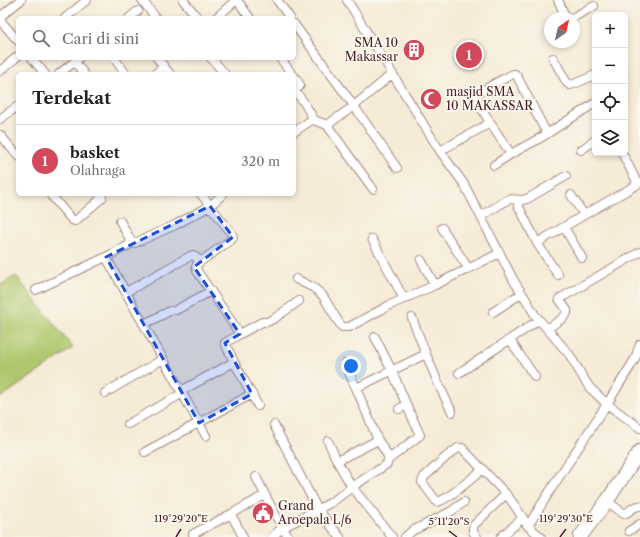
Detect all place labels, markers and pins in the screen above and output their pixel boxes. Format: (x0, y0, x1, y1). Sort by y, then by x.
place label: SMA 10 Makassar (345, 35, 398, 64)
building icon: SMA 10 Makassar (401, 37, 427, 63)
pin: 1 (456, 40, 482, 70)
place label: masjid SMA 10 MAKASSAR (446, 84, 534, 113)
mosque icon: masjid SMA 10 MAKASSAR (418, 86, 444, 112)
place label: Grand Aroepala L/6 (277, 498, 352, 527)
public building icon: Grand Aroepala L/6 (250, 500, 276, 526)

